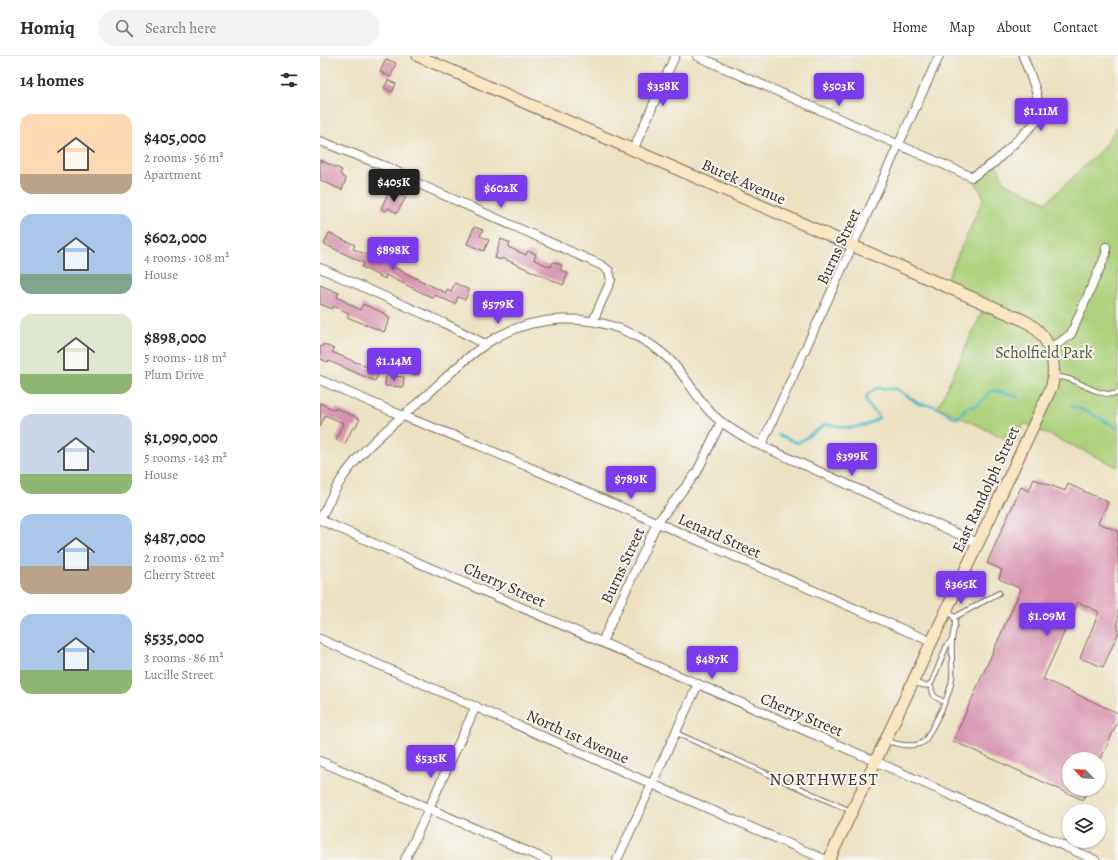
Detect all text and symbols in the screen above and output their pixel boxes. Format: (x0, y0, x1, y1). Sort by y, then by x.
search box (99, 10, 379, 46)
text: Homiq (20, 15, 75, 41)
icon: search (113, 17, 135, 39)
text: Search here (145, 18, 216, 38)
text: Home (892, 18, 927, 37)
text: Map (949, 18, 975, 37)
text: About (997, 18, 1031, 37)
text: Contact (1053, 18, 1098, 37)
text: 14 homes (20, 69, 84, 92)
icon: filters (278, 69, 300, 91)
pin: $358K (635, 73, 691, 107)
pin: $503K (811, 73, 867, 107)
text: $358K (647, 77, 679, 94)
text: $503K (823, 77, 855, 94)
pin: $1.11M (1008, 98, 1074, 132)
text: $1.11M (1024, 102, 1058, 119)
text: $405,000 (144, 126, 206, 149)
icon: home (52, 130, 100, 178)
text: 2 rooms · 56 m² (144, 149, 224, 166)
street label: Burek Avenue (698, 154, 789, 210)
text: Apartment (144, 166, 202, 183)
pin: $405K (366, 169, 422, 203)
text: $405K (378, 173, 410, 190)
pin: $602K (473, 175, 529, 209)
text: $602K (484, 179, 518, 196)
street label: Burns Street (812, 205, 866, 288)
text: $602,000 (144, 226, 207, 249)
icon: home (52, 230, 100, 278)
pin: $898K (365, 237, 421, 271)
text: $898K (376, 241, 410, 258)
text: 4 rooms · 108 m² (144, 249, 229, 266)
text: House (144, 266, 178, 283)
pin: $579K (470, 291, 526, 325)
text: $579K (482, 295, 514, 312)
text: $898,000 (144, 326, 206, 349)
icon: home (52, 330, 100, 378)
park label: Scholfield Park (995, 342, 1093, 364)
pin: $1.14M (361, 348, 427, 382)
text: 5 rooms · 118 m² (144, 349, 227, 366)
text: $1.14M (376, 352, 412, 369)
text: Plum Drive (144, 366, 204, 383)
street label: East Randolph Street (947, 423, 1025, 556)
text: $1,090,000 (144, 426, 218, 449)
icon: home (52, 430, 100, 478)
pin: $399K (824, 443, 880, 477)
text: $399K (836, 447, 868, 464)
text: 5 rooms · 143 m² (144, 449, 227, 466)
text: House (144, 466, 178, 483)
pin: $789K (603, 466, 659, 500)
text: $789K (615, 470, 647, 487)
street label: Lenard Street (675, 508, 765, 564)
street label: Burns Street (596, 524, 650, 607)
text: $487,000 (144, 526, 206, 549)
icon: home (52, 530, 100, 578)
text: 2 rooms · 62 m² (144, 549, 224, 566)
street label: Cherry Street (460, 557, 549, 613)
text: Cherry Street (144, 566, 215, 583)
pin: $365K (933, 571, 989, 605)
text: $365K (945, 575, 977, 592)
pin: $1.09M (1014, 603, 1080, 637)
text: $1.09M (1028, 607, 1066, 624)
text: $535,000 (144, 626, 204, 649)
icon: home (52, 630, 100, 678)
pin: $487K (684, 646, 740, 680)
text: 3 rooms · 86 m² (144, 649, 224, 666)
text: $487K (696, 650, 728, 667)
text: Lucille Street (144, 666, 214, 683)
street label: Cherry Street (757, 688, 846, 742)
street label: North 1st Avenue (523, 704, 632, 769)
pin: $535K (403, 745, 459, 779)
text: $535K (415, 749, 447, 766)
north arrow (1062, 752, 1106, 796)
map controls (1062, 752, 1106, 848)
district label: NORTHWEST (769, 768, 879, 791)
button: layers (1062, 804, 1106, 848)

